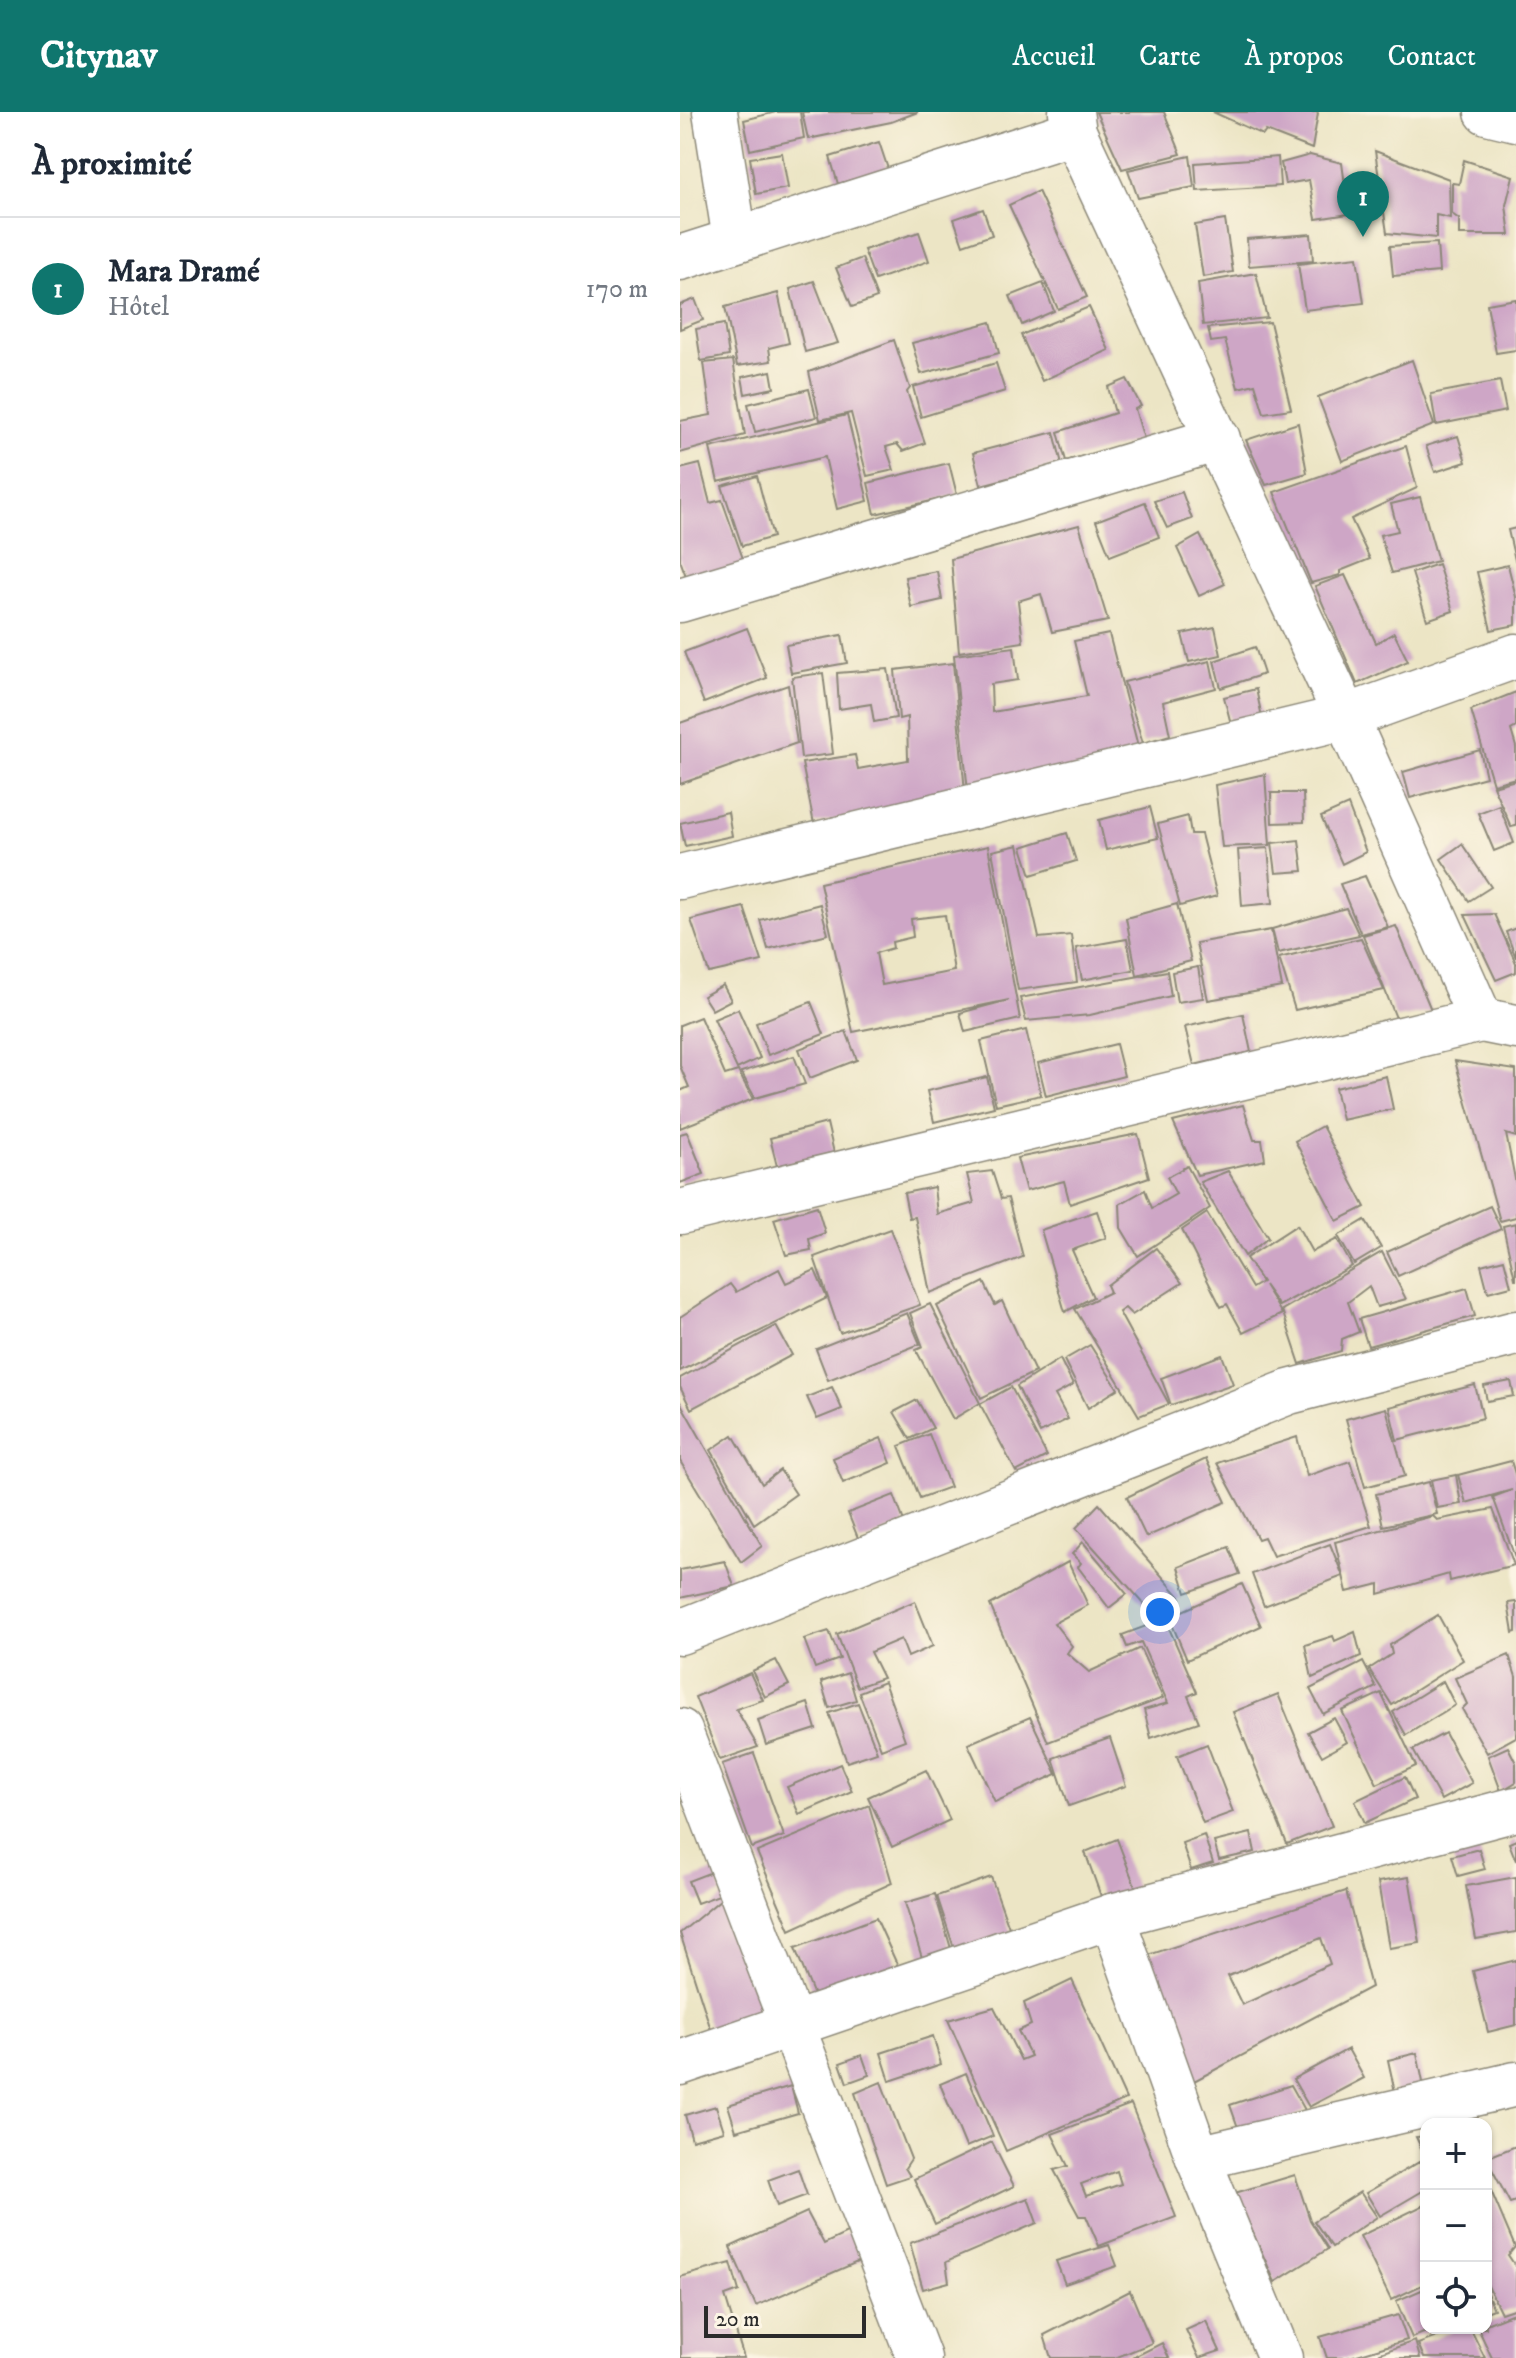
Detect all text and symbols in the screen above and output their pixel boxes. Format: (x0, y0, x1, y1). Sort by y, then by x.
text: Citynav (40, 32, 158, 80)
text: Accueil (1012, 39, 1095, 74)
text: Carte (1139, 39, 1201, 74)
text: À propos (1245, 39, 1343, 74)
text: Contact (1387, 39, 1476, 74)
text: À proximité (32, 143, 192, 185)
pin: 1 (1337, 171, 1389, 237)
text: Mara Dramé (108, 254, 260, 291)
text: 1 (53, 273, 63, 306)
text: 170 m (586, 273, 648, 306)
text: Hôtel (108, 291, 169, 324)
your location (1140, 1592, 1180, 1632)
map controls (1420, 2118, 1492, 2334)
button: + (1420, 2118, 1492, 2190)
button: − (1420, 2190, 1492, 2262)
button: locate (1420, 2262, 1492, 2334)
scale bar (704, 2302, 866, 2338)
text: 20 m (716, 2306, 760, 2333)

